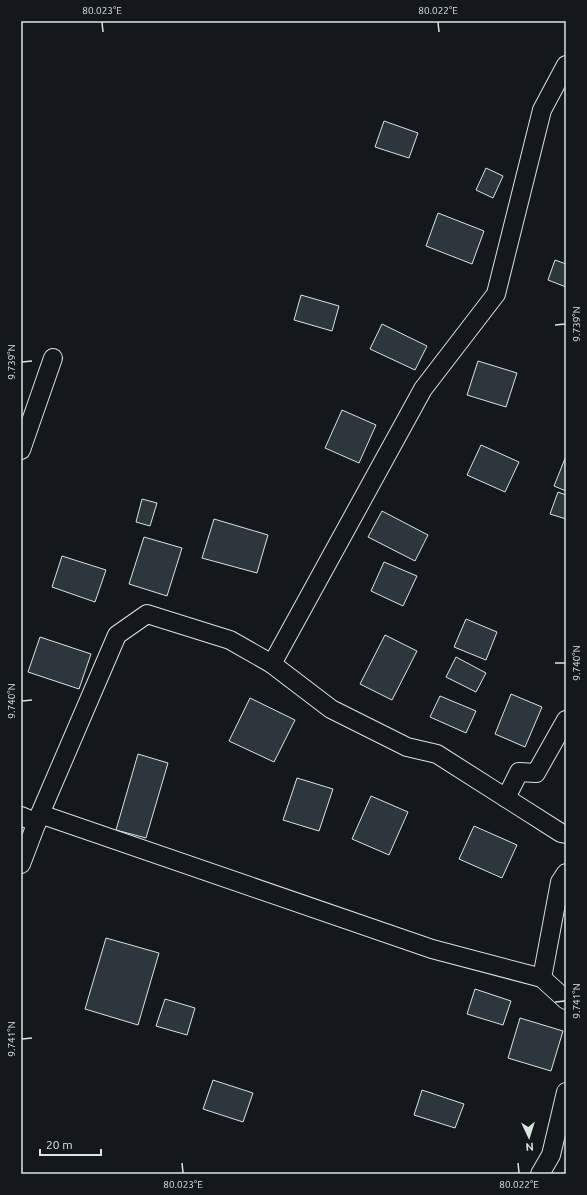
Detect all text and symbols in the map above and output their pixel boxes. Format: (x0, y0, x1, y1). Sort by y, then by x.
text: 80.023°E (82, 5, 122, 16)
text: 80.022°E (418, 5, 458, 16)
text: 9.739°N (571, 306, 582, 342)
text: 9.739°N (6, 344, 17, 380)
text: 9.740°N (571, 645, 582, 681)
text: 9.740°N (6, 683, 17, 719)
text: 9.741°N (571, 983, 582, 1019)
text: 9.741°N (6, 1021, 17, 1057)
north arrow (509, 1117, 549, 1157)
scale bar (40, 1131, 101, 1157)
text: 20 m (46, 1138, 73, 1151)
text: N (525, 1141, 534, 1153)
text: 80.023°E (163, 1179, 203, 1190)
text: 80.022°E (499, 1179, 539, 1190)

